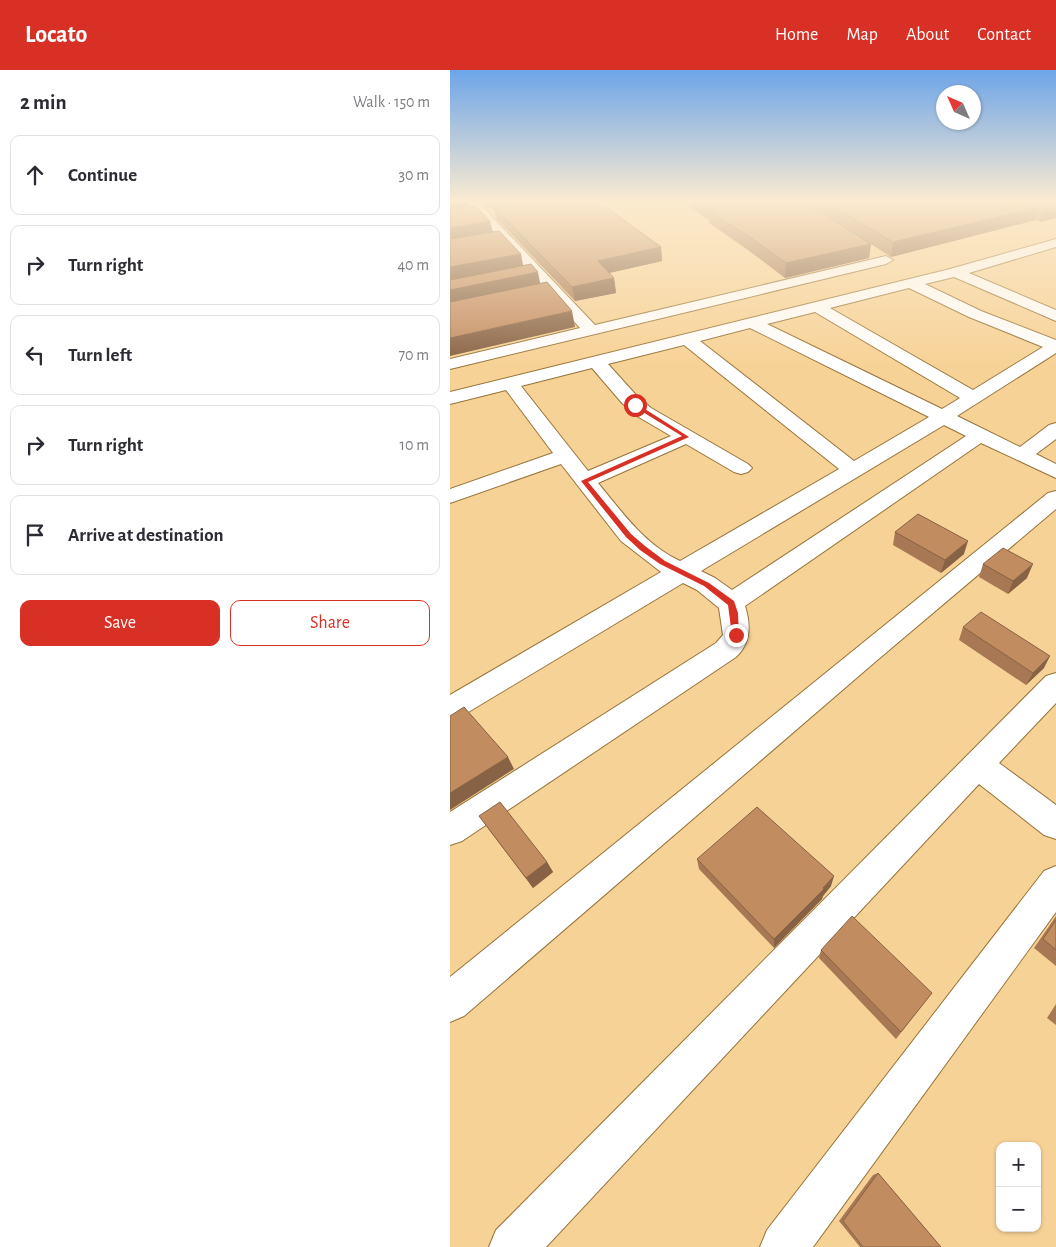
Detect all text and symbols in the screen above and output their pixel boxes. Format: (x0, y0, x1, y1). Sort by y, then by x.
text: Locato (25, 23, 87, 47)
text: Home (775, 26, 818, 44)
text: Map (846, 26, 878, 44)
text: About (906, 26, 949, 44)
text: Contact (977, 26, 1031, 44)
north arrow (936, 85, 981, 130)
text: 2 min (20, 92, 67, 113)
text: Walk · 150 m (353, 94, 430, 110)
icon: ahead (21, 161, 49, 189)
text: Continue (68, 166, 137, 185)
text: 30 m (399, 167, 429, 183)
icon: right (21, 251, 49, 279)
text: Turn right (68, 256, 143, 275)
text: 40 m (397, 257, 429, 273)
icon: left (21, 341, 49, 369)
text: Turn left (68, 346, 132, 365)
text: 70 m (398, 347, 429, 363)
route start (624, 394, 647, 417)
icon: right (21, 431, 49, 459)
text: Turn right (68, 436, 143, 455)
text: 10 m (400, 437, 429, 453)
icon: arrive (21, 521, 49, 549)
text: Arrive at destination (68, 526, 224, 545)
button: Save (20, 600, 220, 646)
button: Share (230, 600, 430, 646)
route end (725, 624, 748, 647)
map controls (996, 1142, 1041, 1232)
button: + (996, 1142, 1041, 1187)
button: − (996, 1187, 1041, 1232)

